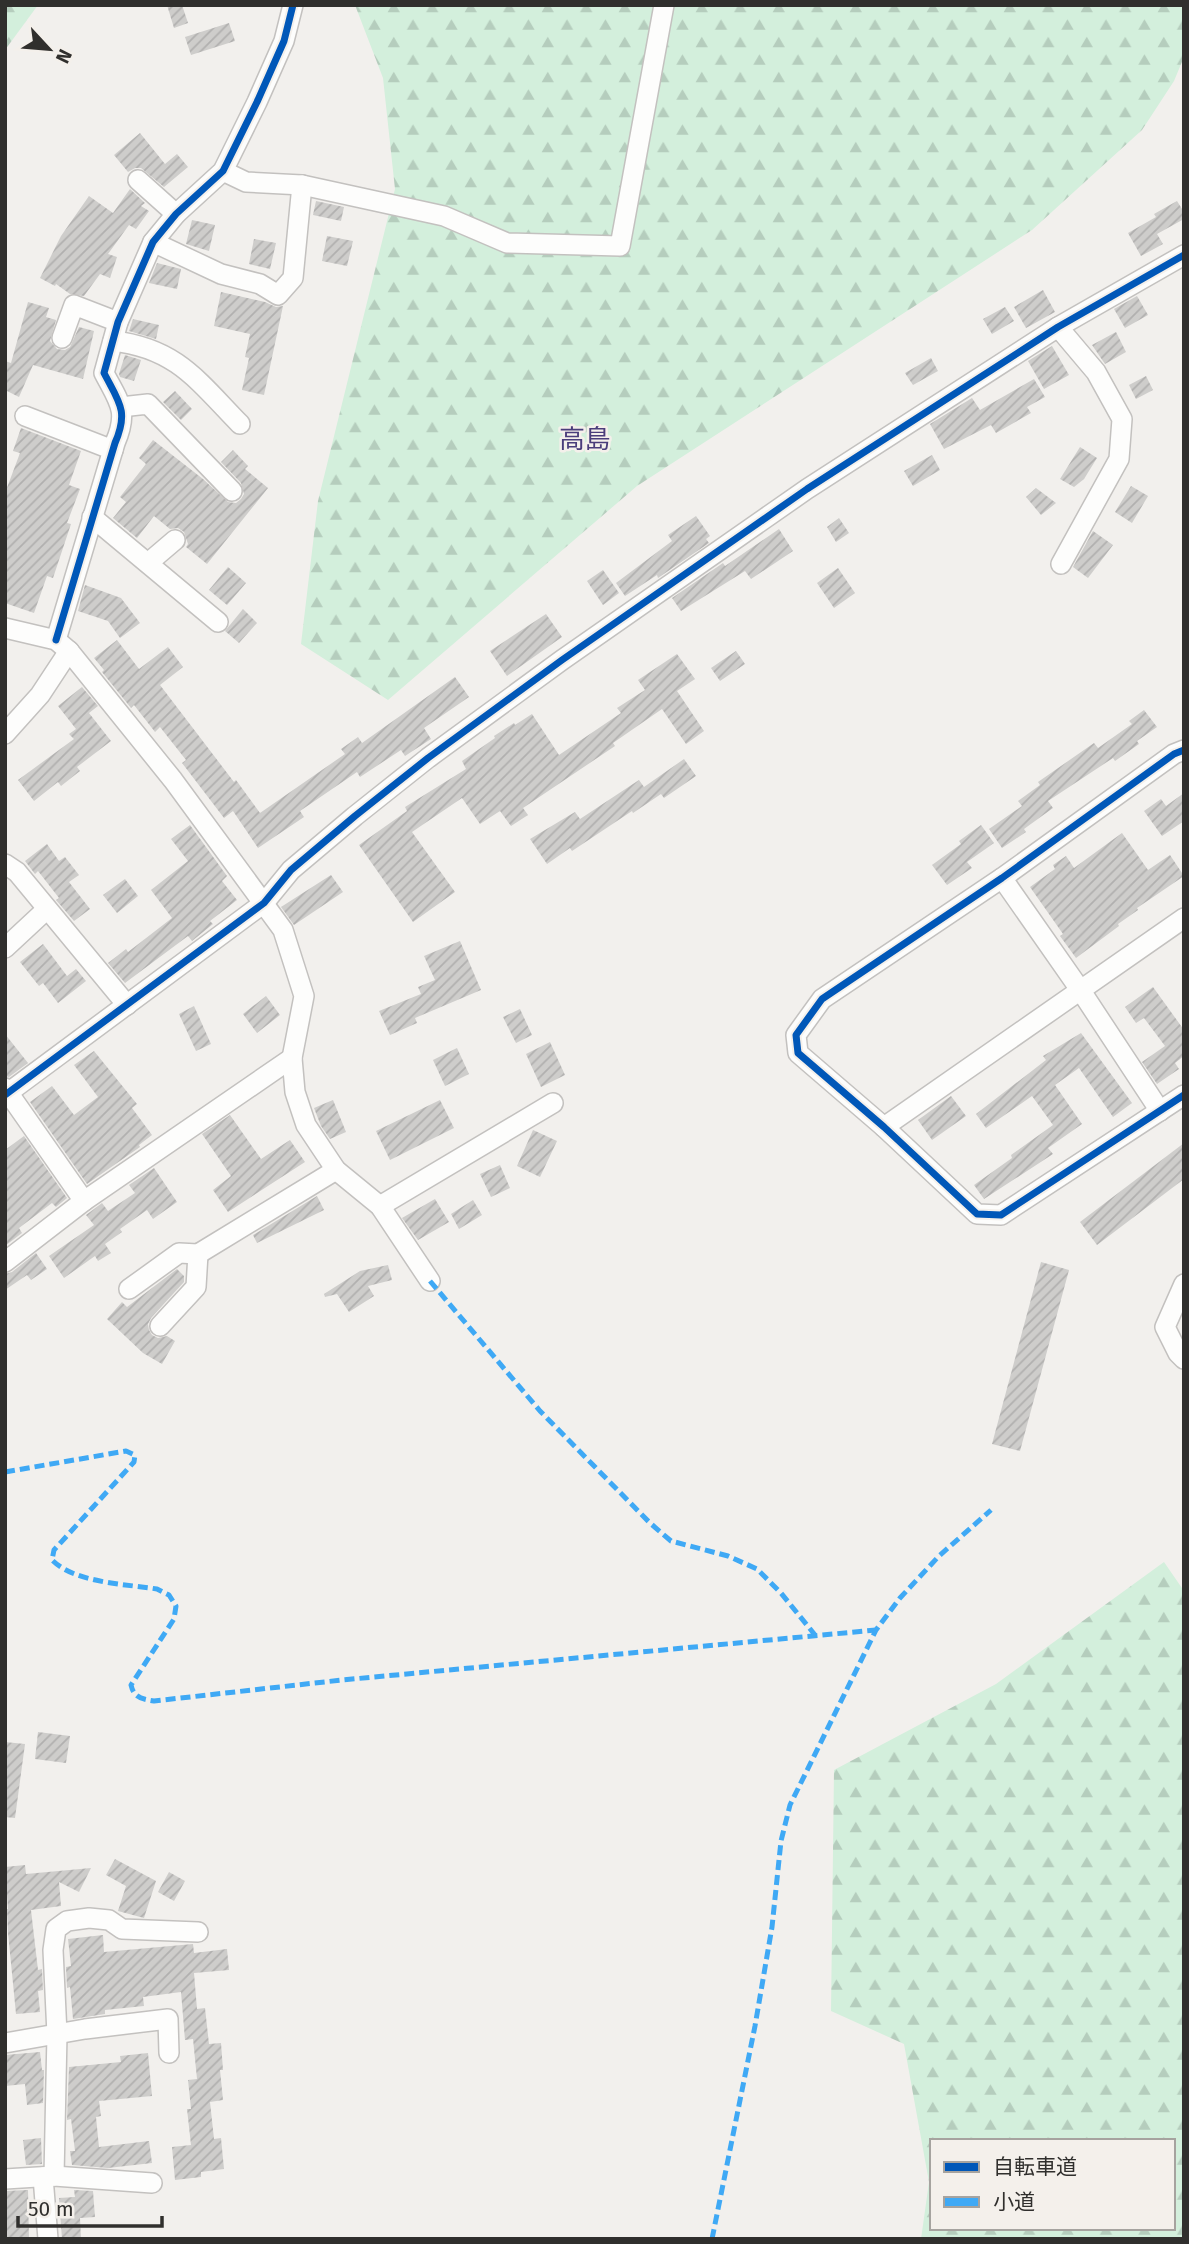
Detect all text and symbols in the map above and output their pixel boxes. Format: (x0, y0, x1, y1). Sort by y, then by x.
north arrow (14, 14, 84, 84)
text: N (51, 46, 77, 67)
district label: 高島 (559, 424, 611, 455)
legend (930, 2139, 1175, 2230)
text: 自転車道 (993, 2154, 1077, 2180)
scale bar (18, 2184, 161, 2228)
text: 小道 (993, 2189, 1035, 2215)
text: 50 m (28, 2196, 74, 2222)

